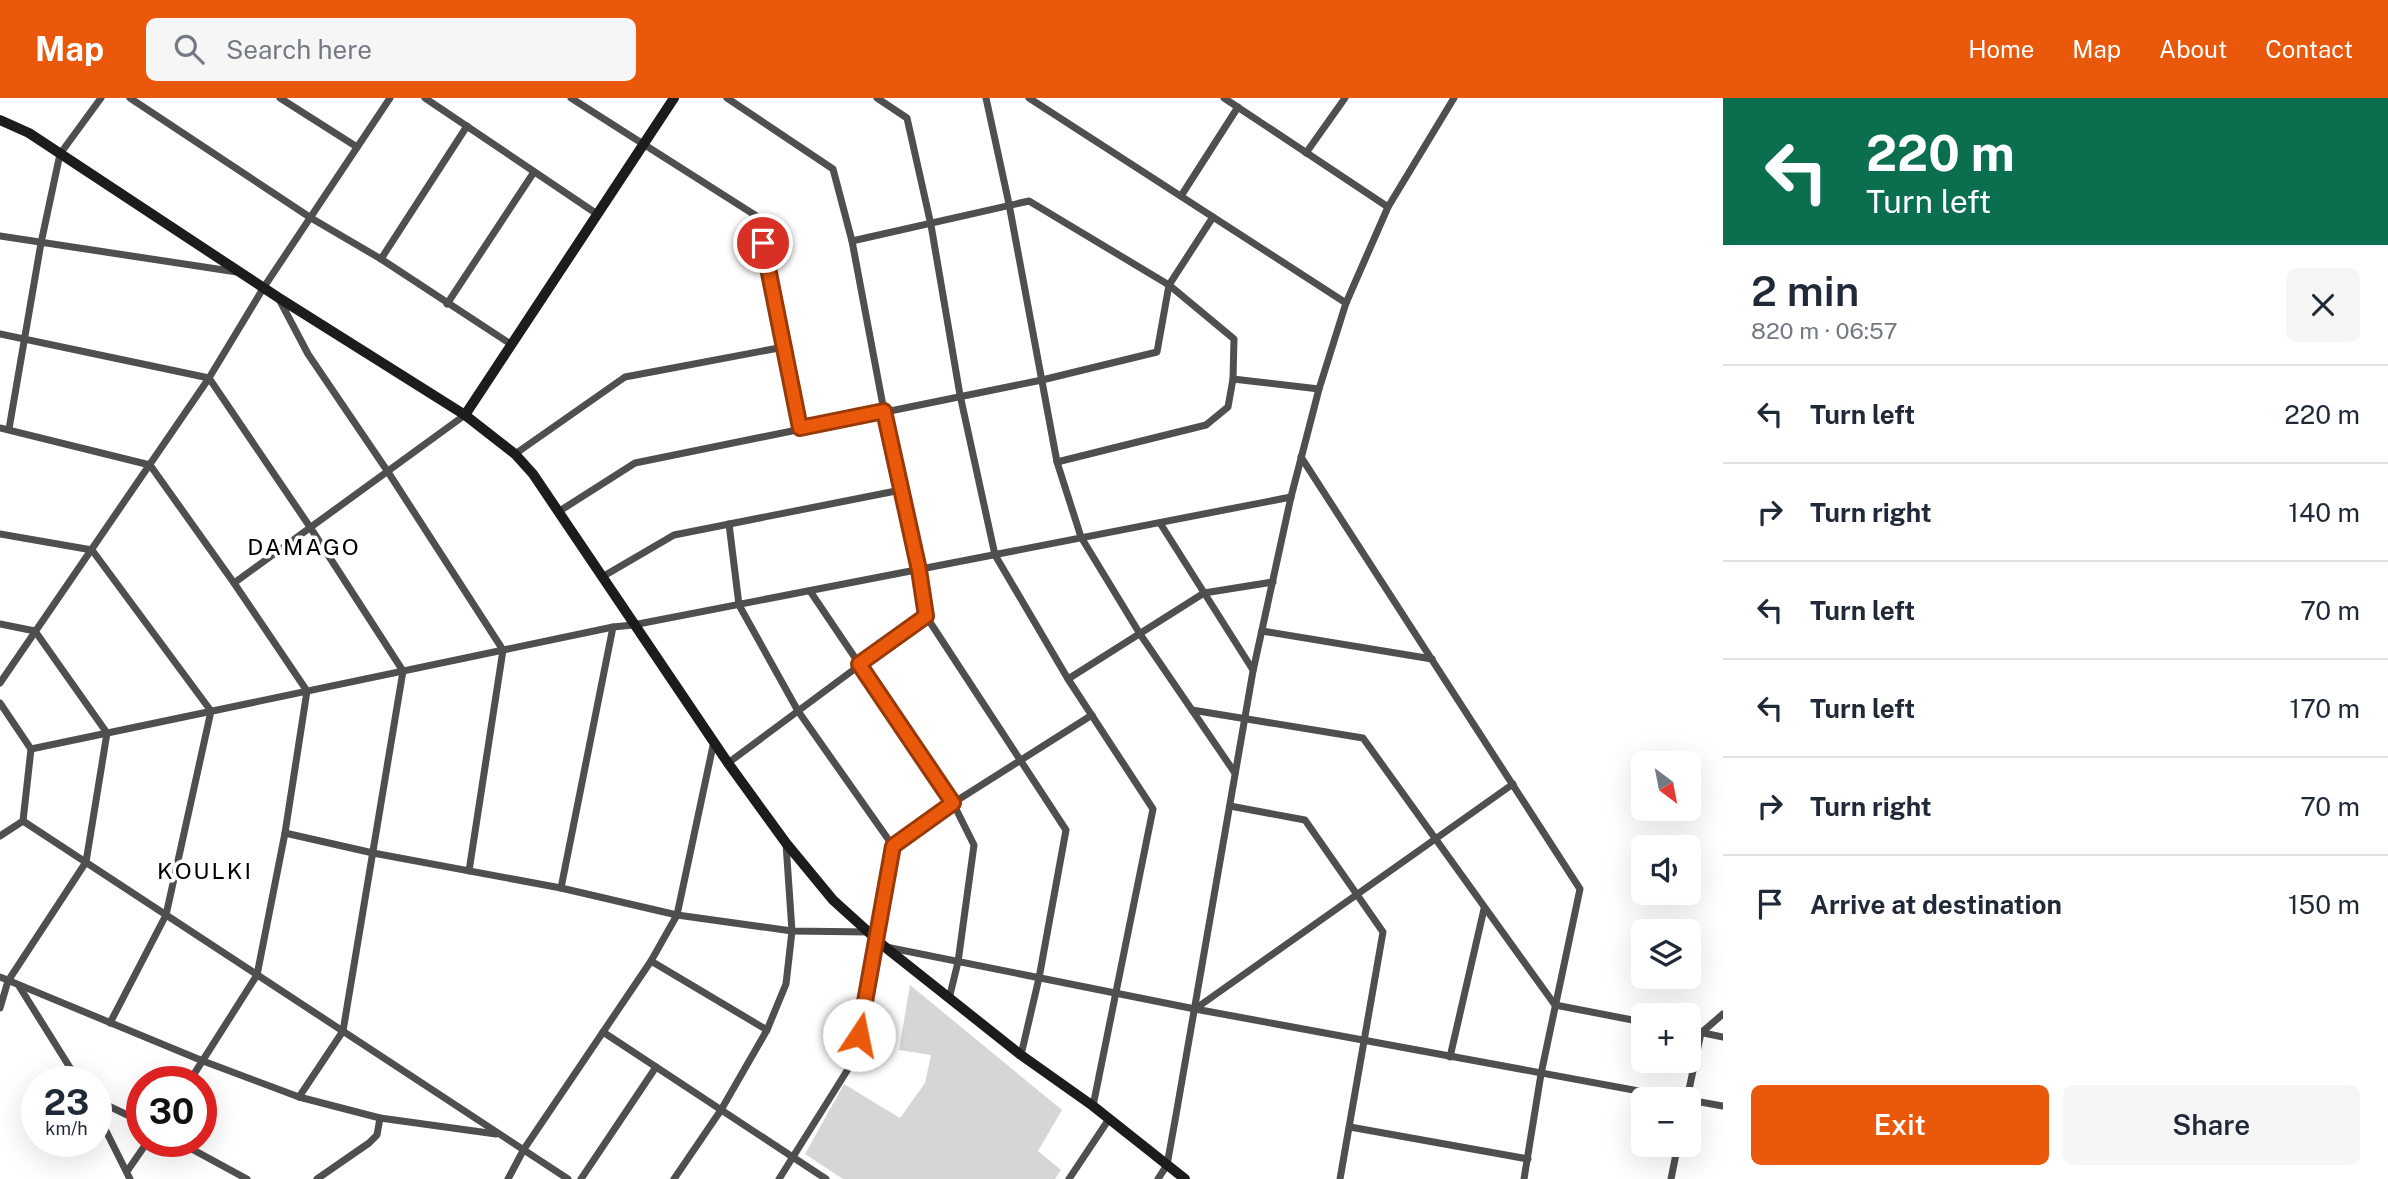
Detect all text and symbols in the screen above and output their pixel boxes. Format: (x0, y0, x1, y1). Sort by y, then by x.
search box (146, 18, 636, 81)
text: Map (35, 30, 104, 68)
icon: search (170, 30, 208, 68)
text: Search here (226, 34, 372, 65)
text: Home (1968, 35, 2034, 63)
text: Map (2072, 35, 2121, 63)
text: About (2159, 35, 2227, 63)
text: Contact (2265, 35, 2353, 63)
text: 220 m (1866, 124, 2015, 182)
icon: left (1751, 126, 1842, 217)
text: Turn left (1866, 183, 1991, 220)
pin (733, 213, 793, 273)
icon: arrive (744, 224, 782, 262)
text: 2 min (1751, 266, 1859, 315)
button: close (2286, 268, 2360, 342)
text: 820 m · 06:57 (1751, 317, 1897, 344)
icon: left (1751, 395, 1789, 433)
text: Turn left (1810, 399, 1915, 430)
text: 220 m (2284, 399, 2360, 430)
icon: right (1751, 493, 1789, 531)
text: Turn right (1810, 497, 1932, 528)
text: 140 m (2288, 497, 2360, 528)
district label: DAMAGO (247, 533, 361, 560)
icon: left (1751, 591, 1789, 629)
text: Turn left (1810, 595, 1915, 626)
text: 70 m (2300, 595, 2360, 626)
icon: left (1751, 689, 1789, 727)
text: Turn left (1810, 693, 1915, 724)
text: 170 m (2290, 693, 2360, 724)
north arrow (1631, 751, 1701, 821)
map controls (1631, 751, 1701, 1157)
icon: right (1751, 787, 1789, 825)
text: Turn right (1810, 791, 1932, 822)
text: 70 m (2300, 791, 2360, 822)
button: sound (1631, 835, 1701, 905)
district label: KOULKI (157, 857, 253, 884)
icon: arrive (1751, 885, 1789, 923)
text: Arrive at destination (1810, 889, 2062, 920)
text: 150 m (2288, 889, 2360, 920)
button: layers (1631, 919, 1701, 989)
position arrow (822, 998, 896, 1072)
button: + (1631, 1003, 1701, 1073)
speed limit sign: 30 (126, 1066, 217, 1157)
text: 23 (44, 1082, 89, 1123)
button: Exit (1751, 1085, 2049, 1165)
button: Share (2063, 1085, 2360, 1165)
button: − (1631, 1087, 1701, 1157)
text: km/h (45, 1118, 88, 1139)

